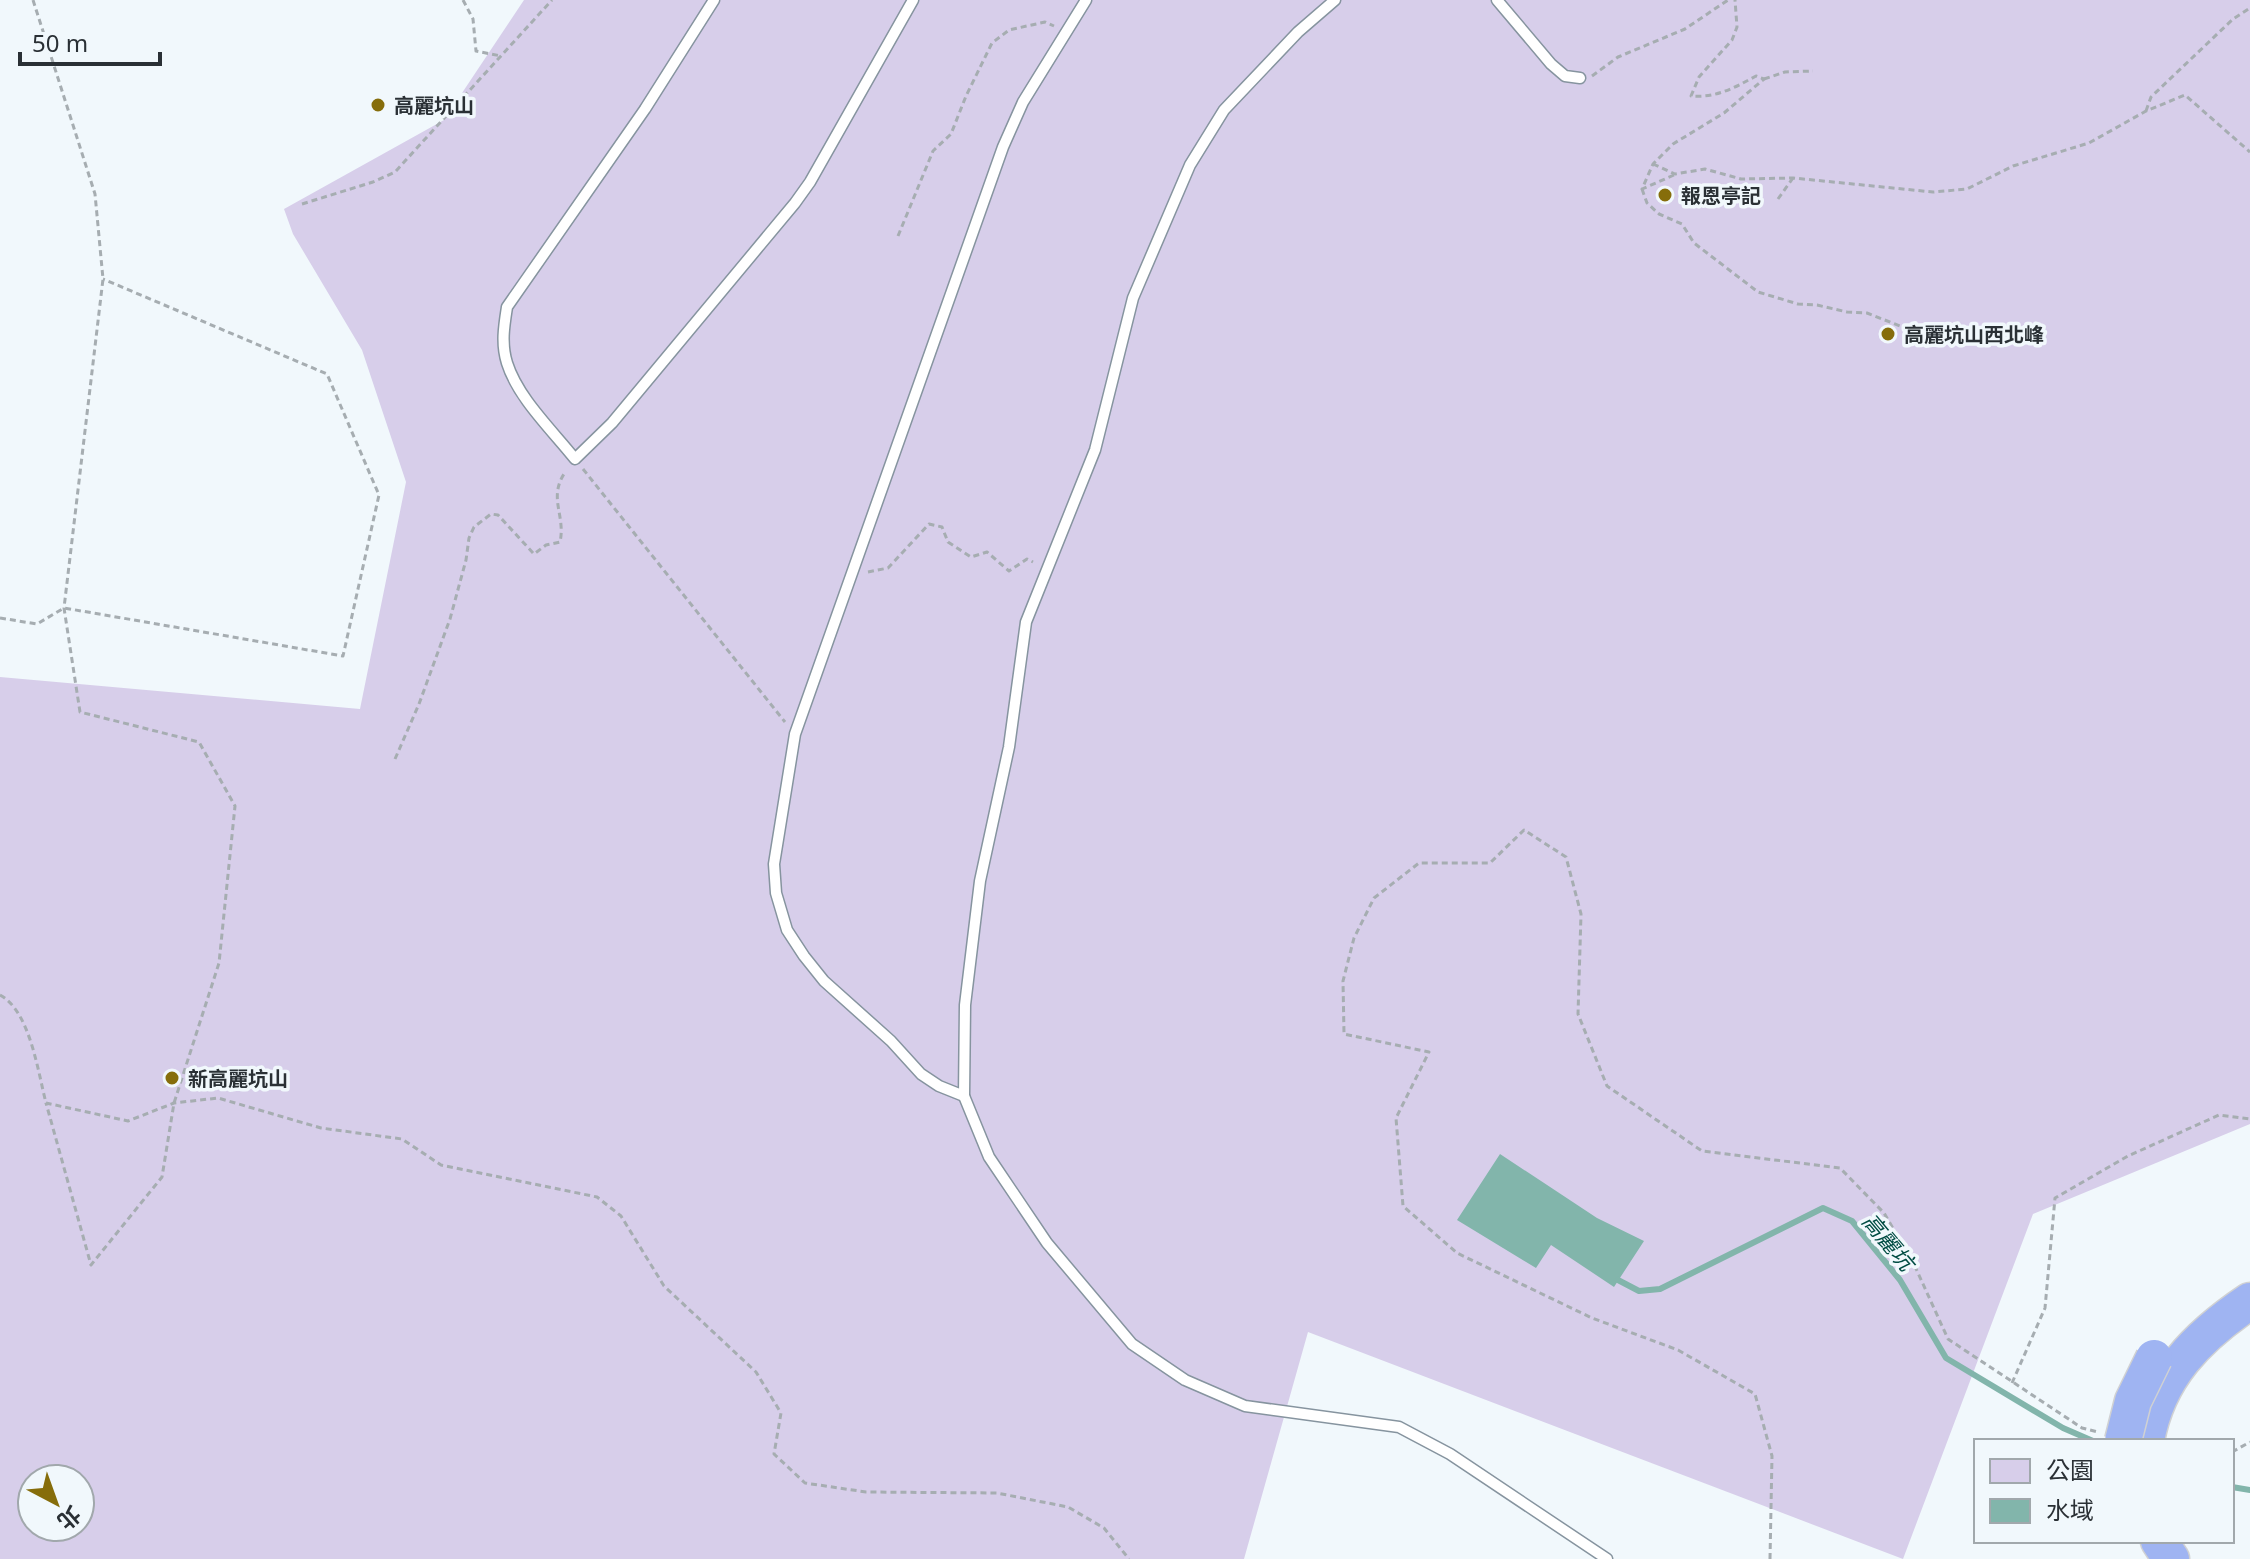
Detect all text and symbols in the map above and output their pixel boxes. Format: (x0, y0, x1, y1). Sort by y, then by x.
scale bar (20, 16, 160, 66)
text: 50 m (32, 26, 88, 59)
place label: 高麗坑山 (394, 92, 474, 119)
marker: 高麗坑山 (369, 96, 387, 114)
place label: 報恩亭記 (1681, 182, 1761, 209)
marker: 報恩亭記 (1656, 186, 1674, 204)
place label: 高麗坑山西北峰 (1904, 321, 2044, 348)
marker: 高麗坑山西北峰 (1879, 325, 1897, 343)
place label: 新高麗坑山 (188, 1065, 288, 1092)
marker: 新高麗坑山 (163, 1069, 181, 1087)
water label: 高麗坑 (1856, 1206, 1924, 1278)
legend (1974, 1439, 2234, 1543)
text: 公園 (2046, 1453, 2094, 1486)
north arrow (16, 1463, 96, 1543)
text: 水域 (2046, 1493, 2094, 1526)
text: 北 (52, 1500, 88, 1537)

